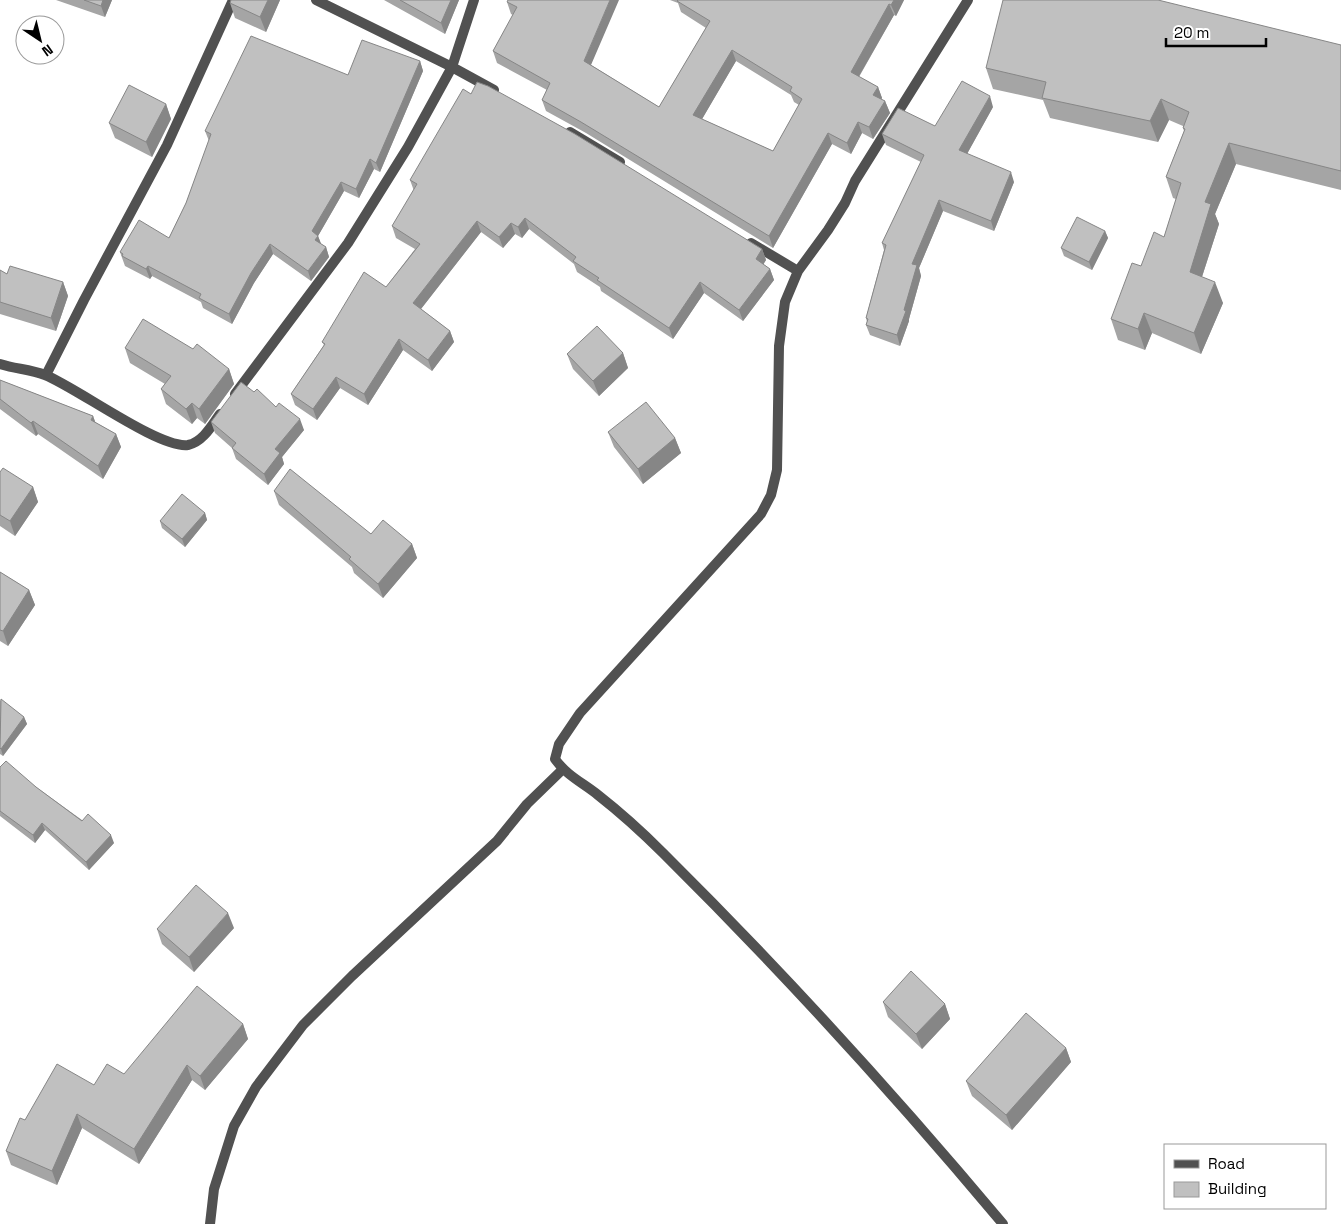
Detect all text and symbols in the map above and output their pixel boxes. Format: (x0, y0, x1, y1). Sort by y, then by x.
north arrow (15, 15, 65, 65)
scale bar (1166, 15, 1266, 47)
text: 20 m (1174, 23, 1209, 42)
text: N (38, 41, 56, 61)
legend (1164, 1144, 1326, 1209)
text: Road (1208, 1154, 1245, 1173)
text: Building (1208, 1179, 1267, 1198)

